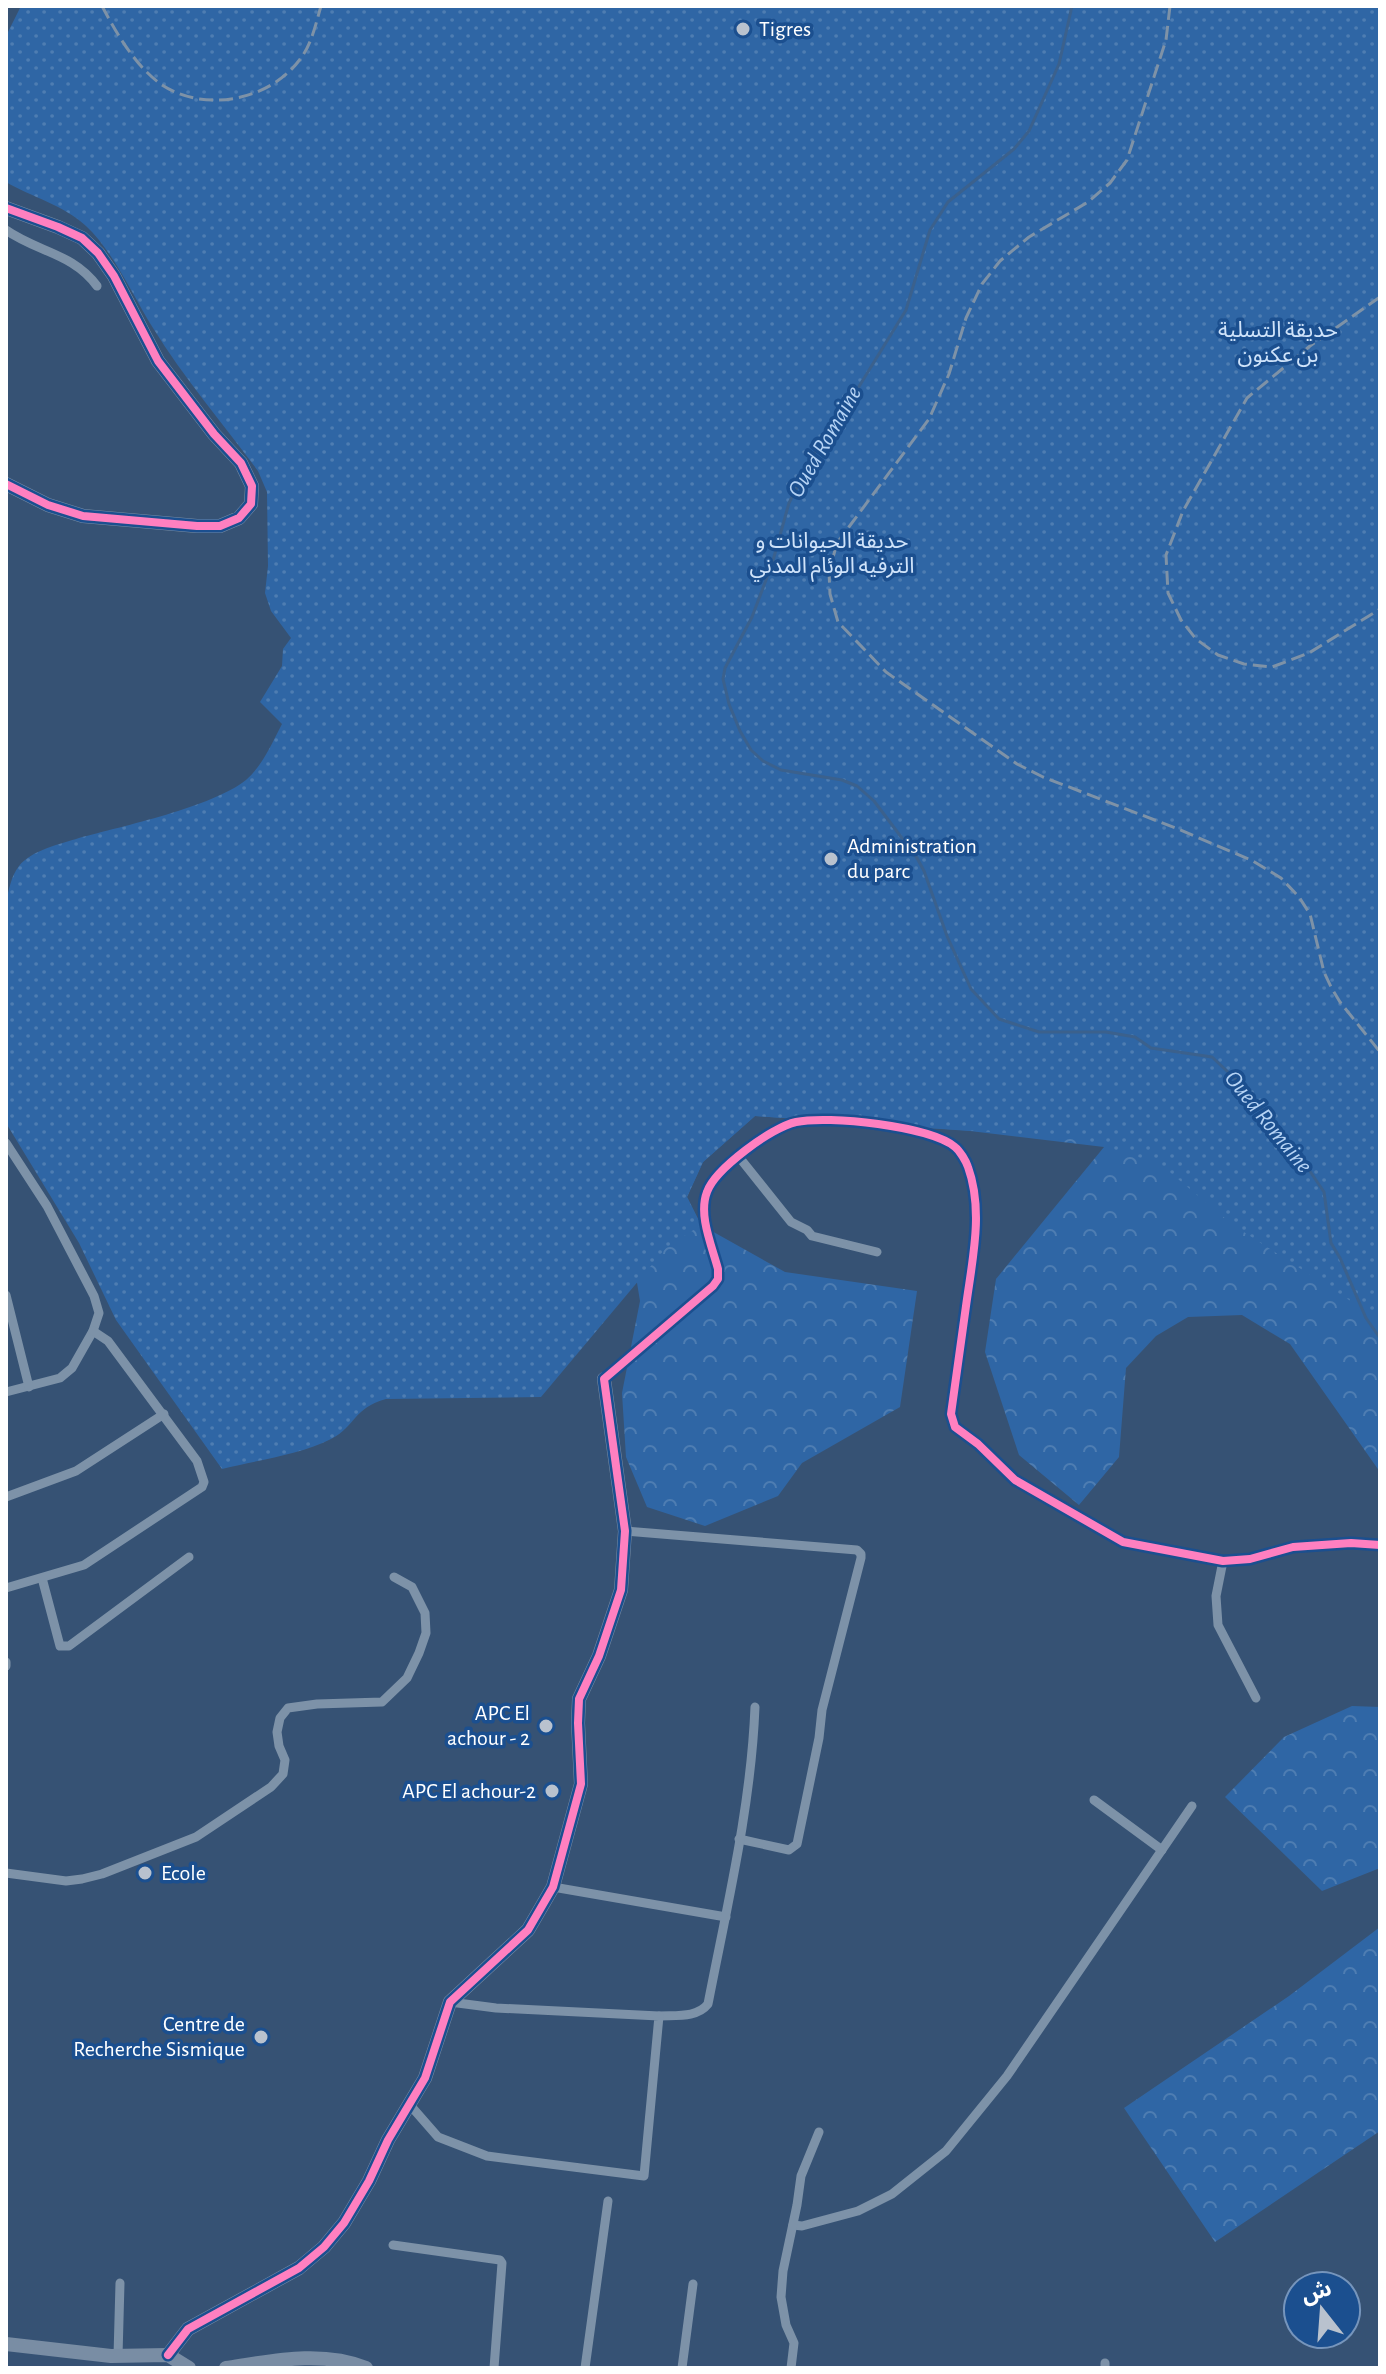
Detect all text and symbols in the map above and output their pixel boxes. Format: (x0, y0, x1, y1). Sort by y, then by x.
place label: Tigres (759, 18, 811, 40)
marker: Tigres (734, 20, 752, 38)
park label: حديقة التسلية بن عكنون (1218, 319, 1338, 367)
water label: Oued Romaine (784, 382, 866, 502)
park label: حديقة الحيوانات و الترفيه الوئام المدني (749, 530, 915, 582)
place label: Administration du parc (847, 835, 977, 882)
marker: Administration du parc (822, 850, 840, 868)
water label: Oued Romaine (1220, 1066, 1316, 1178)
place label: APC El achour - 2 (447, 1702, 530, 1749)
marker: APC El achour - 2 (537, 1717, 555, 1735)
place label: APC El achour-2 (402, 1780, 536, 1802)
marker: APC El achour-2 (543, 1782, 561, 1800)
place label: Ecole (161, 1862, 206, 1884)
marker: Ecole (136, 1864, 154, 1882)
place label: Centre de Recherche Sismique (73, 2013, 245, 2060)
marker: Centre de Recherche Sismique (252, 2028, 270, 2046)
north arrow (1282, 2270, 1362, 2350)
text: ش (1299, 2277, 1334, 2308)

